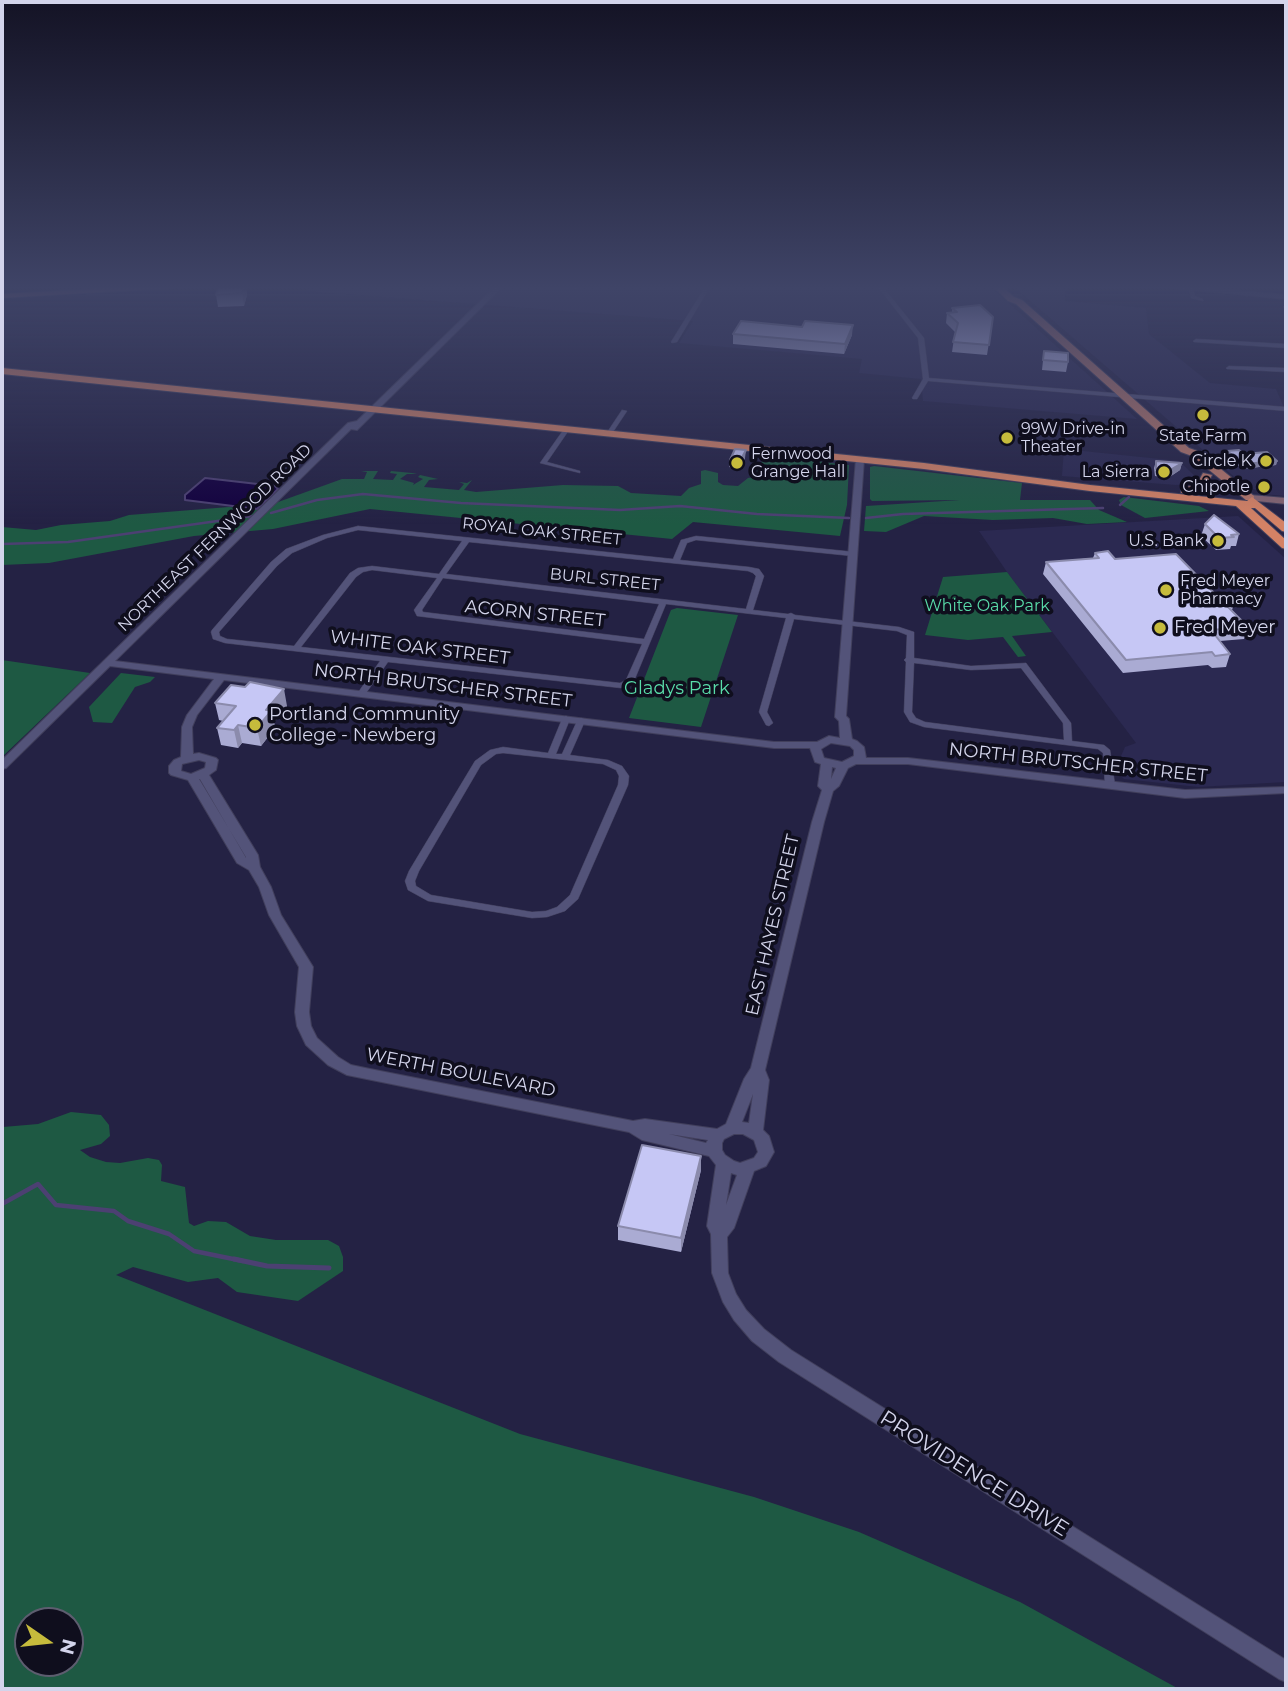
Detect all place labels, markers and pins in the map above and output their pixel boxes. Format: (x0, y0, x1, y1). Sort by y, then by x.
marker: State Farm (1195, 407, 1211, 423)
place label: 99W Drive-in Theater (1021, 419, 1125, 457)
place label: State Farm (1159, 426, 1247, 446)
marker: 99W Drive-in Theater (999, 430, 1015, 446)
place label: Fernwood Grange Hall (751, 444, 845, 482)
place label: Circle K (1192, 451, 1252, 471)
marker: Circle K (1258, 453, 1274, 469)
marker: Fernwood Grange Hall (729, 455, 745, 471)
place label: La Sierra (1082, 462, 1150, 482)
marker: La Sierra (1156, 464, 1172, 480)
place label: Chipotle (1182, 477, 1250, 497)
marker: Chipotle (1256, 479, 1272, 495)
place label: U.S. Bank (1128, 531, 1204, 551)
marker: U.S. Bank (1210, 533, 1226, 549)
place label: Fred Meyer Pharmacy (1180, 571, 1270, 609)
marker: Fred Meyer Pharmacy (1158, 582, 1174, 598)
place label: Fred Meyer (1174, 617, 1276, 639)
marker: Fred Meyer (1152, 620, 1168, 636)
place label: Portland Community College - Newberg (269, 704, 460, 746)
marker: Portland Community College - Newberg (247, 717, 263, 733)

